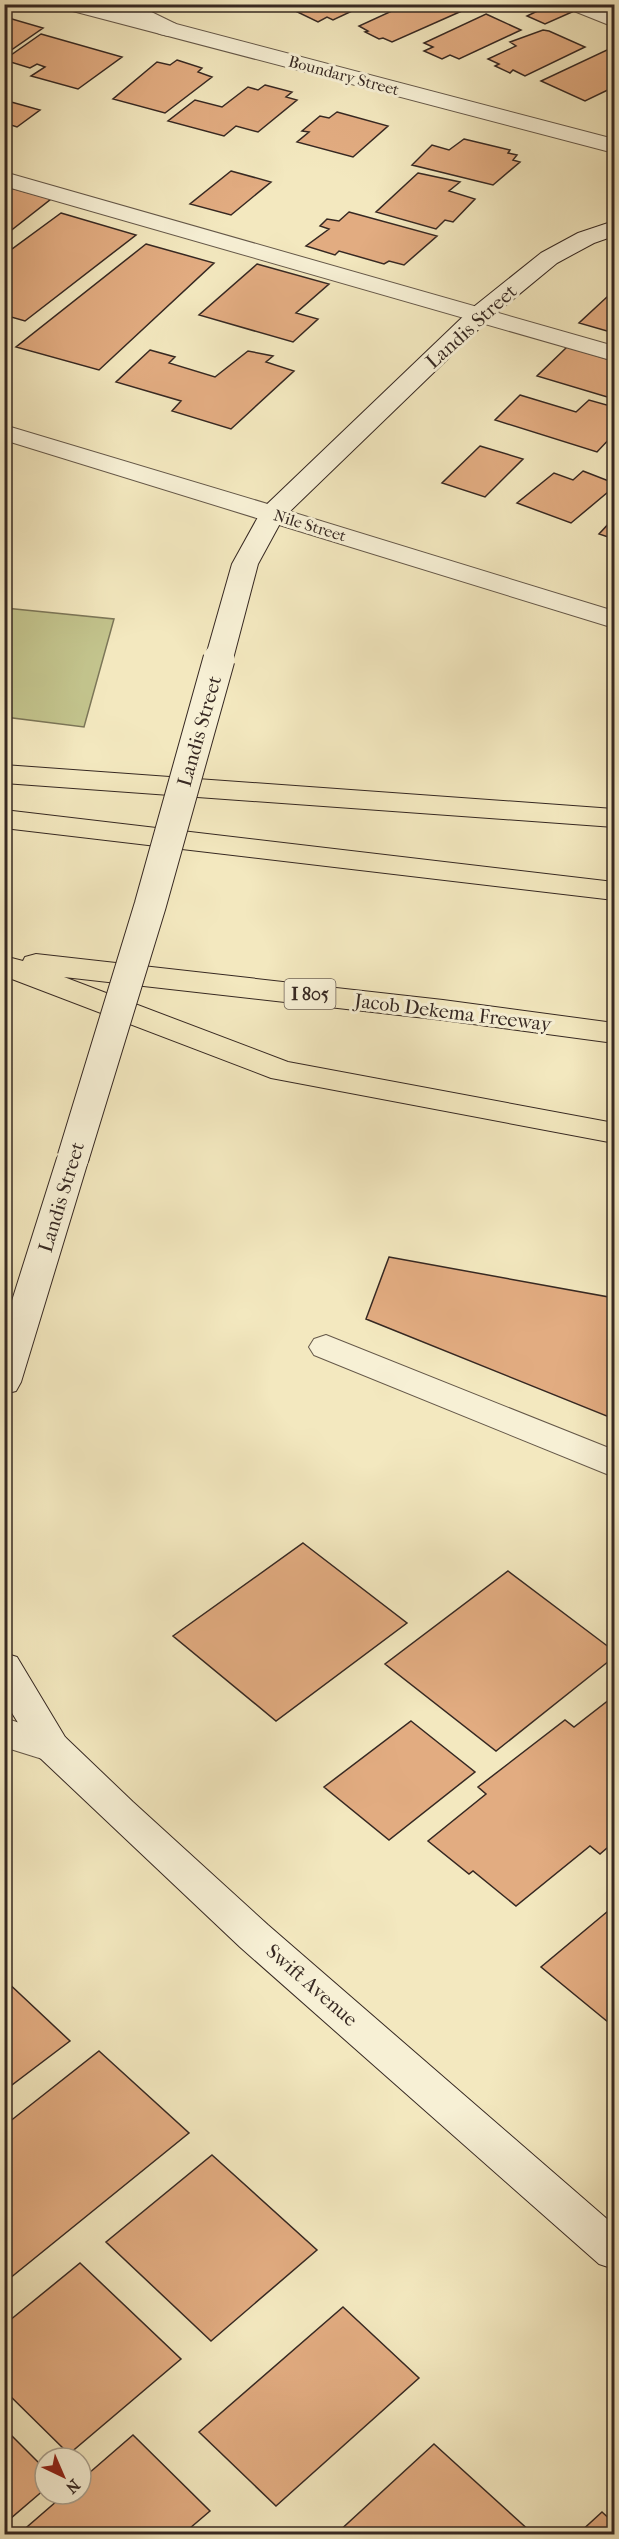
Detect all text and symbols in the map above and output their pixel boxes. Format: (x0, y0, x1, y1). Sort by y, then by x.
street label: Boundary Street (286, 52, 402, 99)
street label: Landis Street (421, 280, 521, 373)
street label: Nile Street (271, 505, 349, 546)
street label: Landis Street (173, 673, 226, 789)
road number: I 805 (284, 979, 336, 1009)
street label: Jacob Dekema Freeway (351, 989, 554, 1036)
street label: Landis Street (34, 1139, 89, 1255)
street label: Swift Avenue (261, 1940, 362, 2031)
north arrow (33, 2446, 93, 2506)
text: N (61, 2475, 84, 2498)

